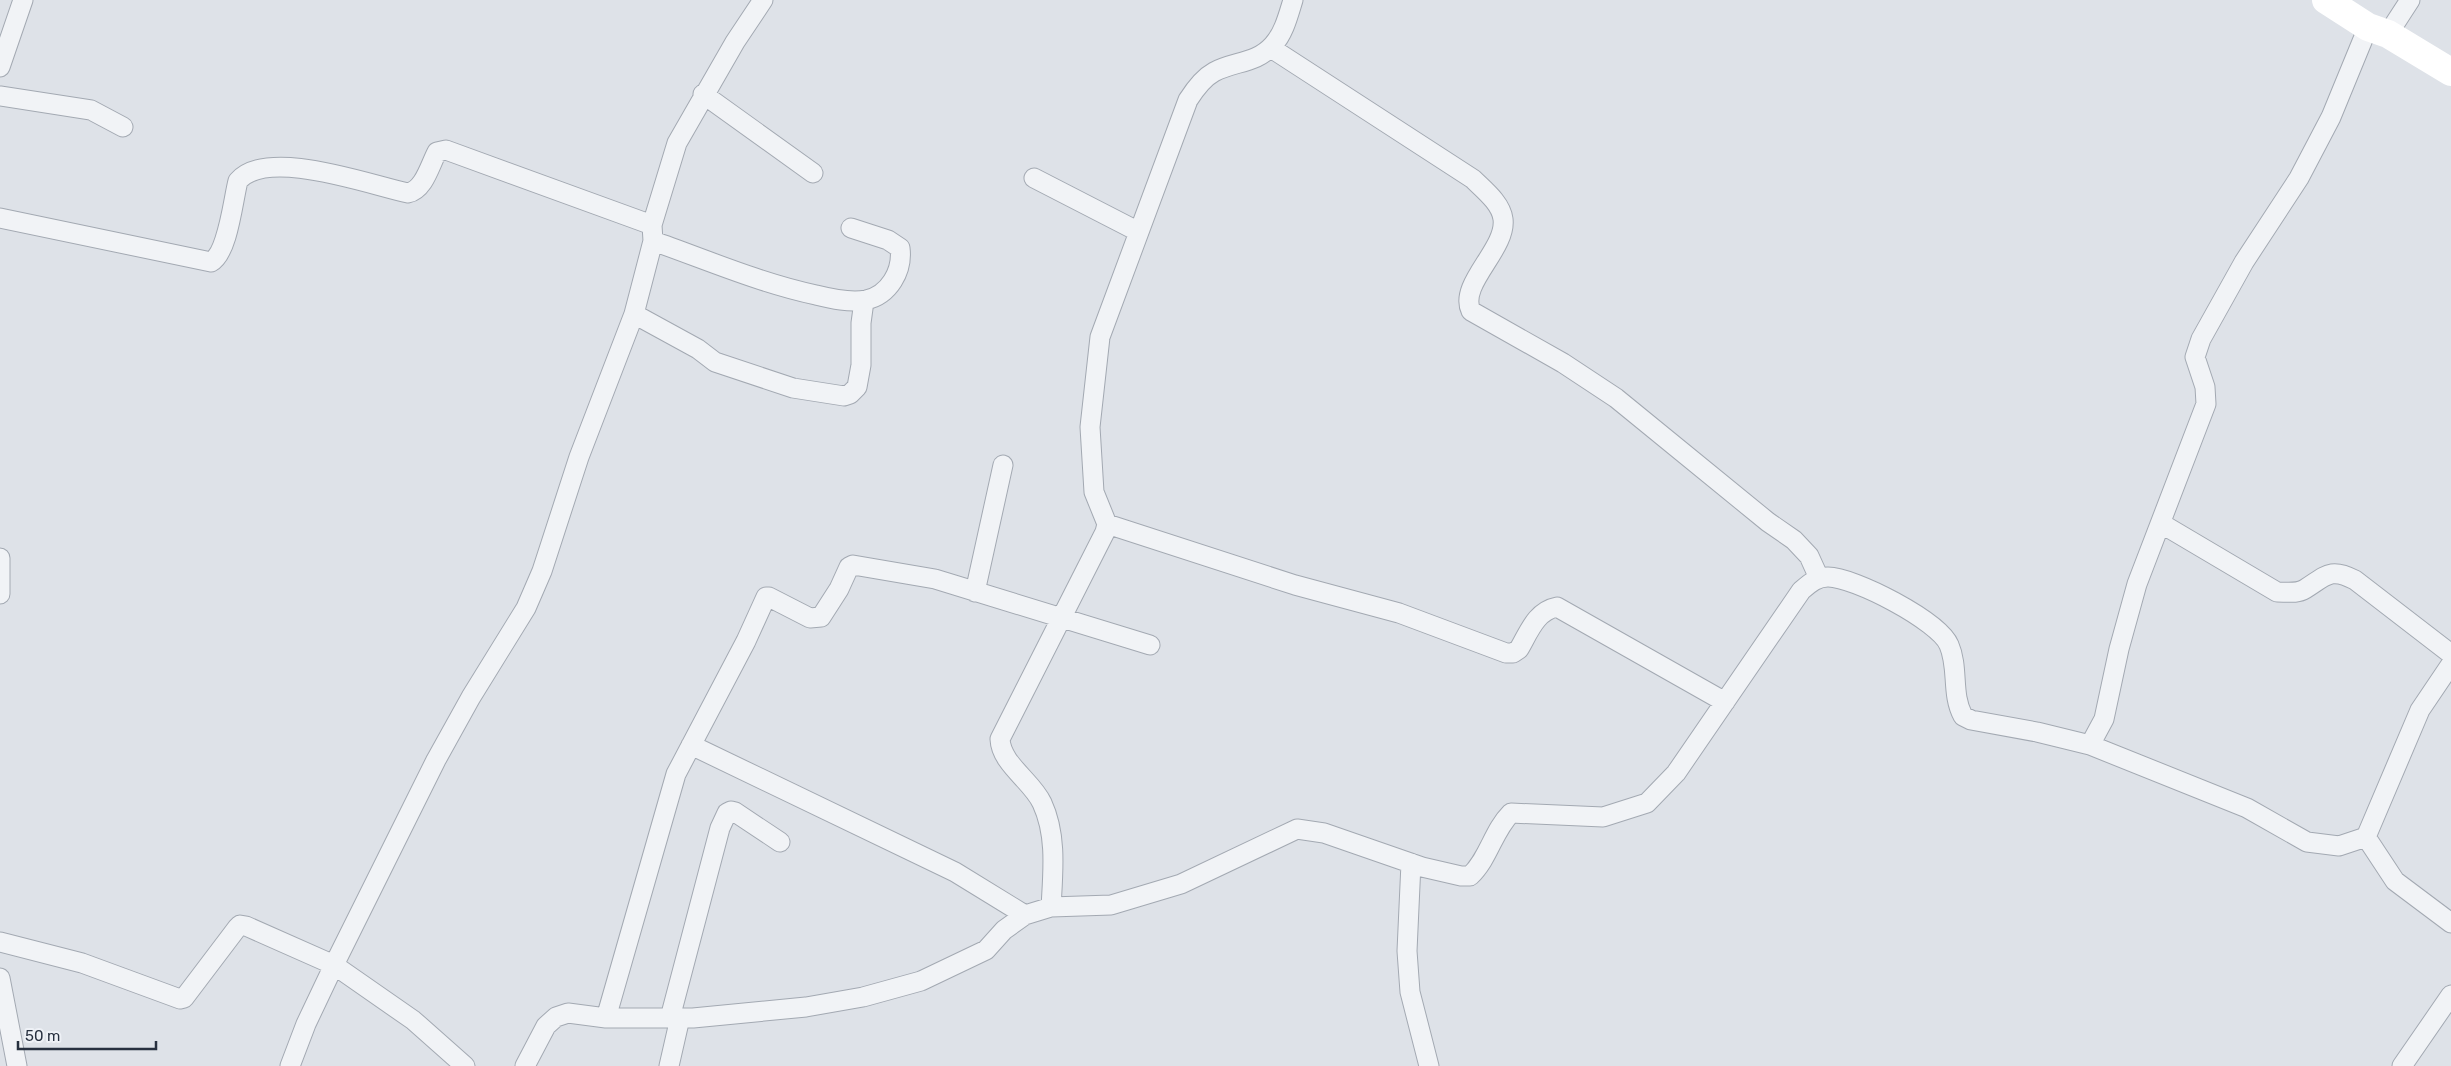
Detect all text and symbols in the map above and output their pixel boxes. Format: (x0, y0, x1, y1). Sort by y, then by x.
scale bar (18, 1018, 155, 1050)
text: 50 m (25, 1027, 60, 1045)

